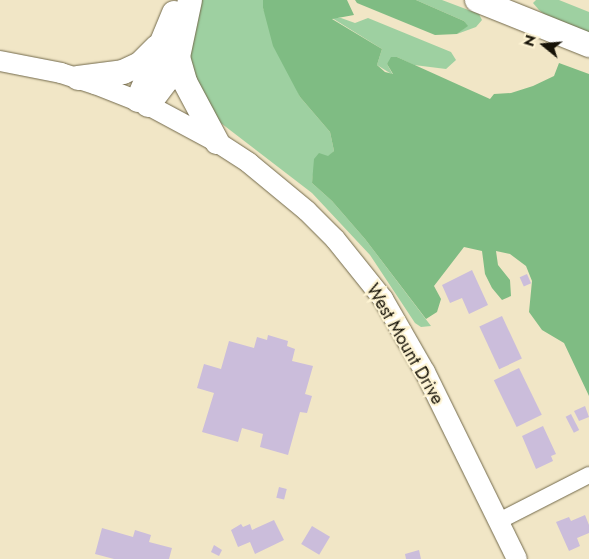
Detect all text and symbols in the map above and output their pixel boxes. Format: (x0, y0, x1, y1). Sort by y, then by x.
north arrow (519, 20, 569, 70)
text: N (518, 32, 541, 49)
street label: West Mount Drive (362, 280, 448, 408)

